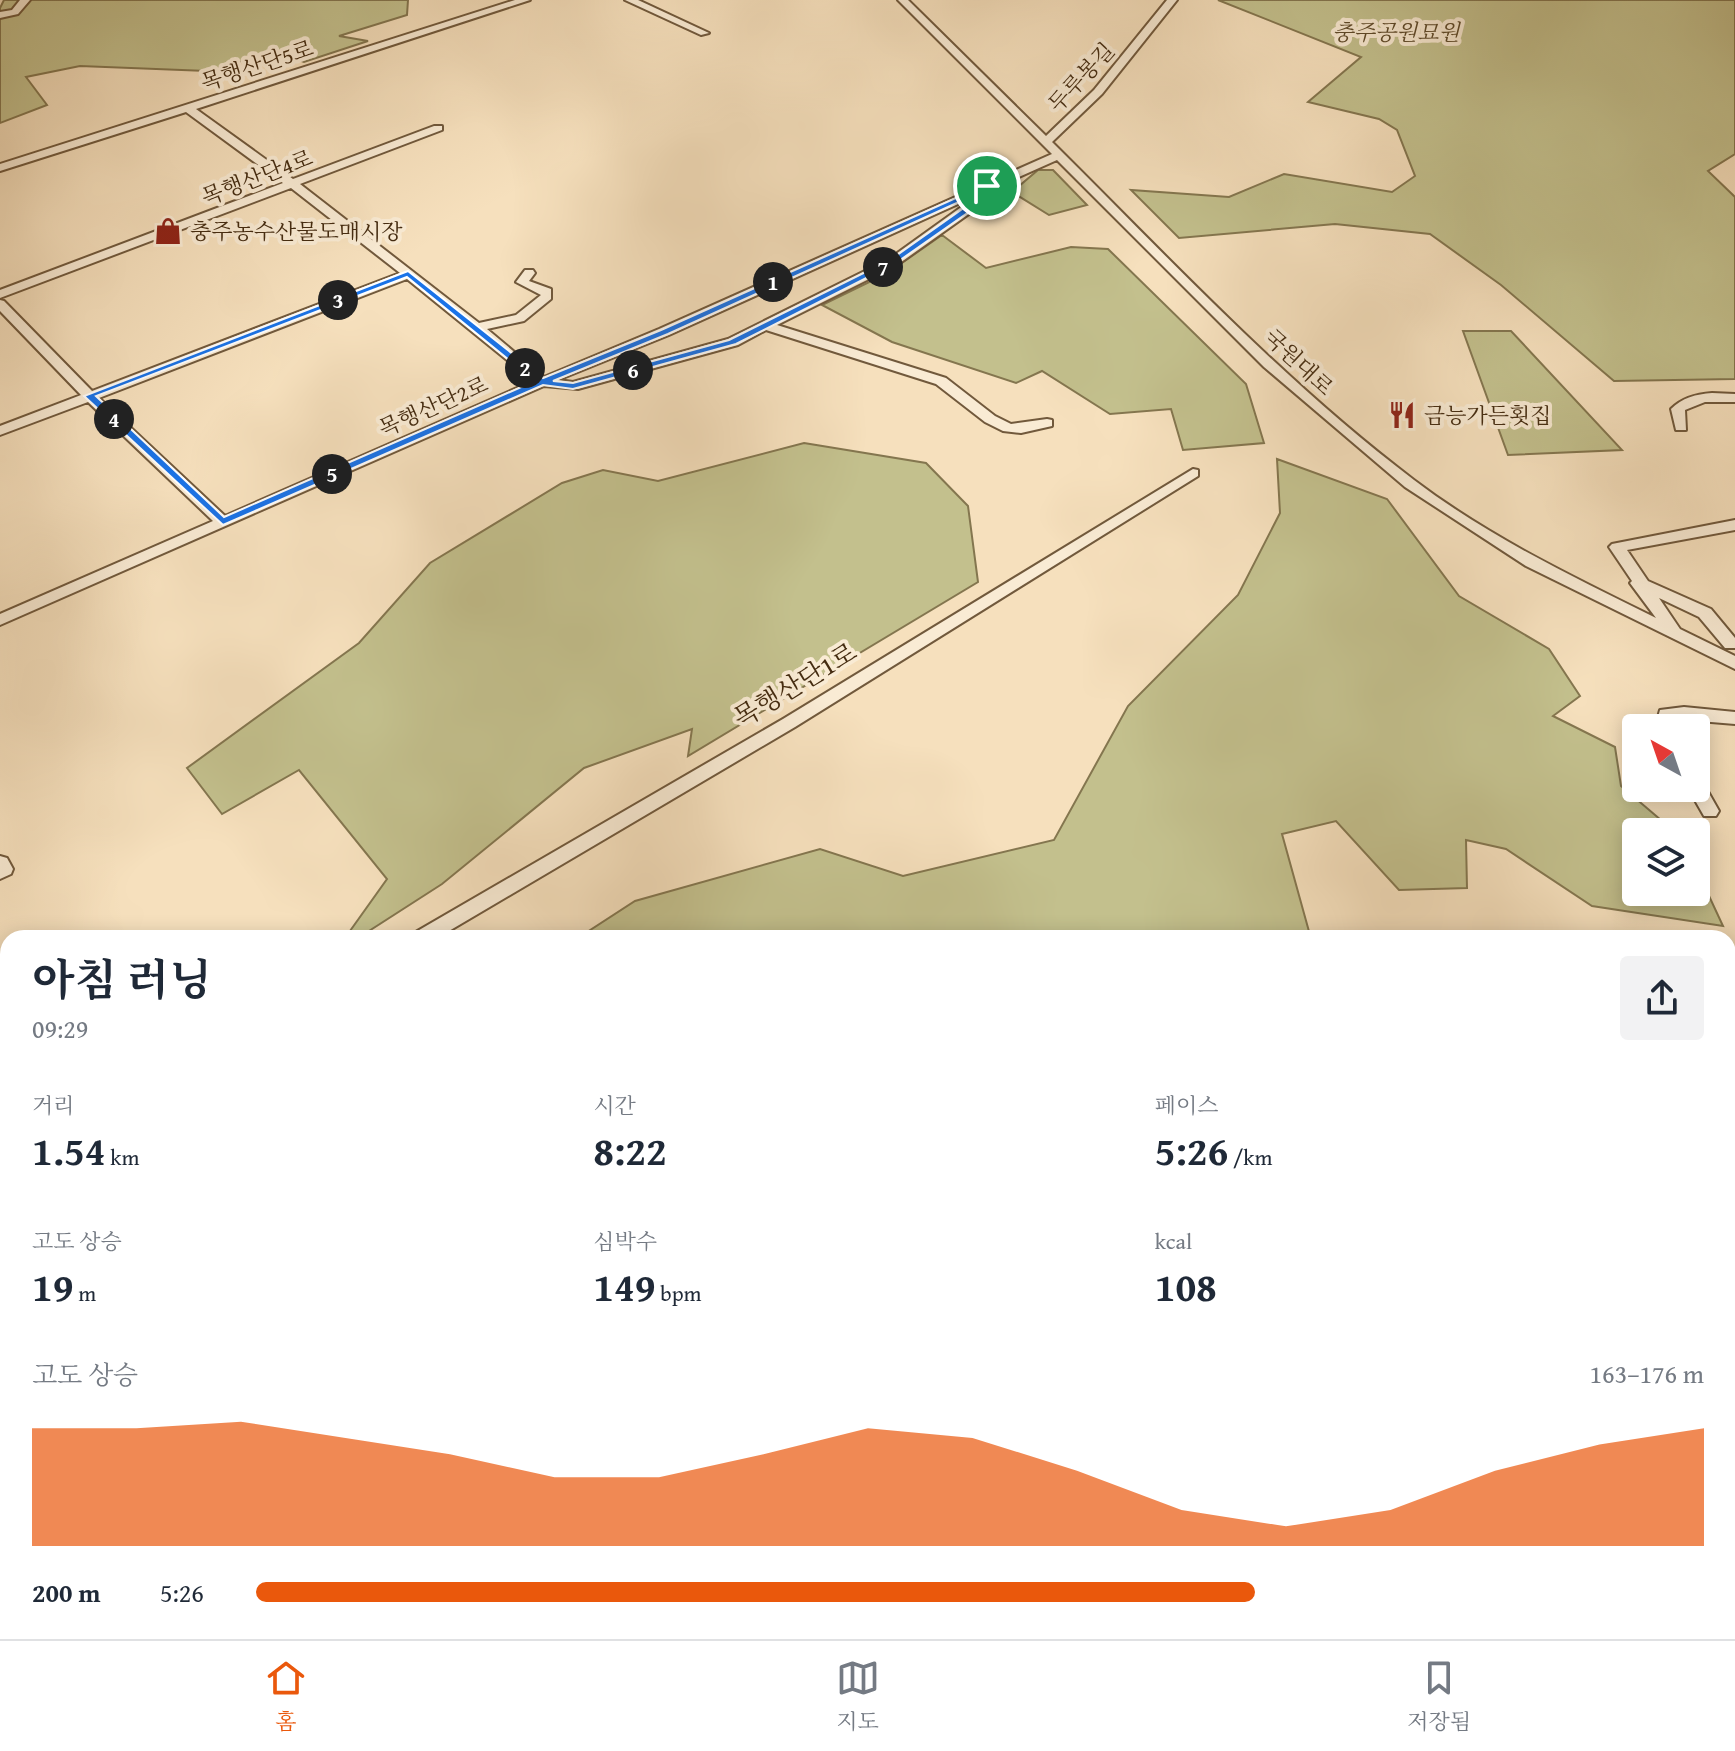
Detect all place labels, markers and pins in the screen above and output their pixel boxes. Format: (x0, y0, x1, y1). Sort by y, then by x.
pin (953, 152, 1021, 220)
place label: 충주농수산물도매시장 (190, 215, 403, 247)
shop icon: 충주농수산물도매시장 (153, 216, 183, 246)
pin: 7 (863, 247, 903, 287)
pin: 1 (753, 262, 793, 302)
pin: 3 (318, 280, 358, 320)
pin: 2 (505, 348, 545, 388)
pin: 6 (613, 350, 653, 390)
pin: 4 (94, 399, 134, 439)
place label: 금능가든횟집 (1424, 399, 1552, 431)
restaurant icon: 금능가든횟집 (1387, 400, 1417, 430)
pin: 5 (312, 454, 352, 494)

